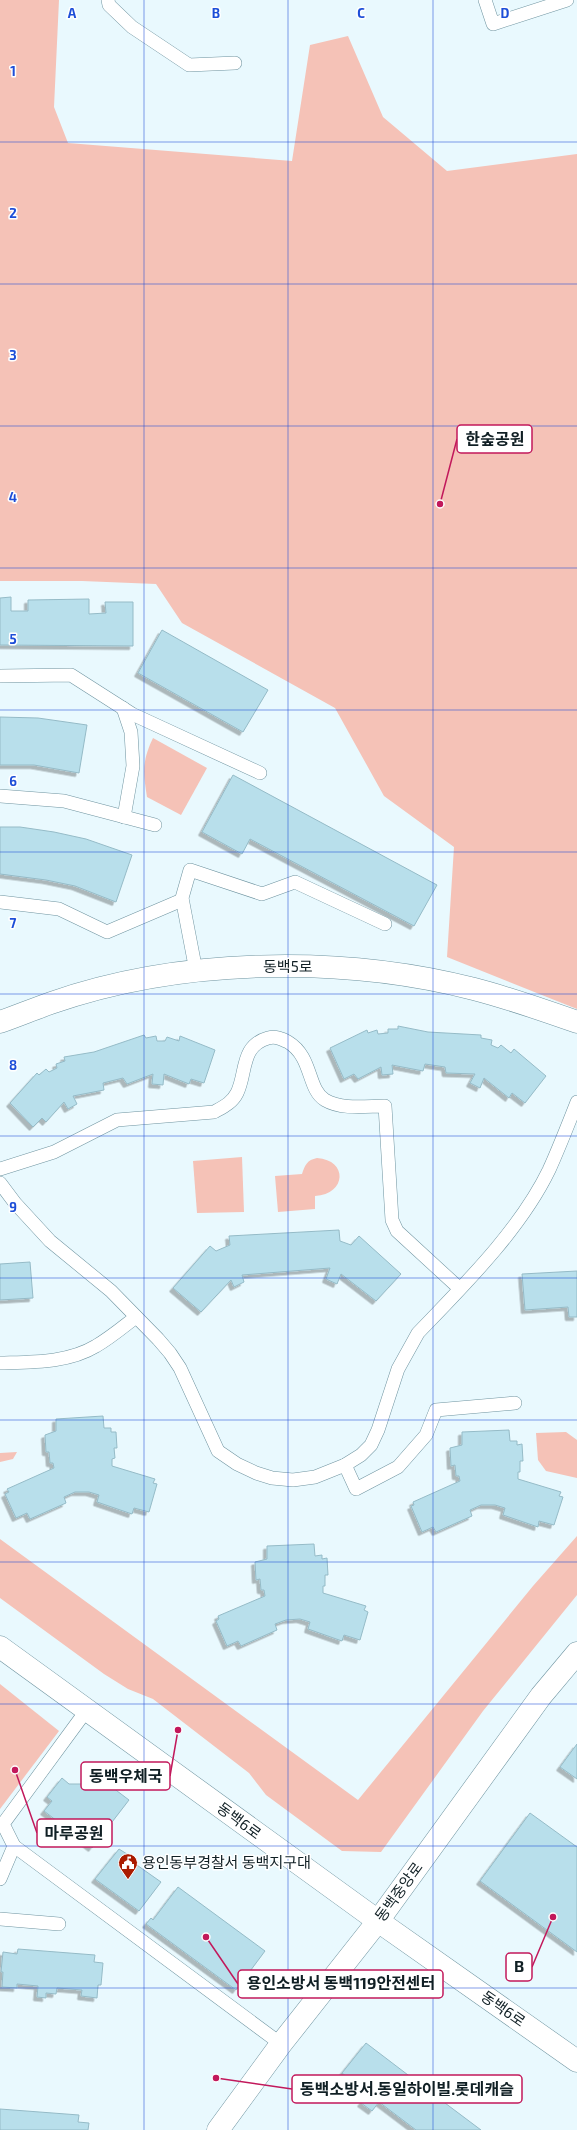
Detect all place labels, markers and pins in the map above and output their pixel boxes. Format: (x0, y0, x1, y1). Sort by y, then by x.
callout: 한숲공원 (457, 425, 532, 453)
callout: 동백우체국 (81, 1762, 170, 1790)
callout: 마루공원 (37, 1819, 112, 1847)
public building icon: 용인동부경찰서 동백지구대 (117, 1852, 139, 1880)
place label: 용인동부경찰서 동백지구대 (142, 1853, 311, 1871)
callout: B (506, 1953, 532, 1981)
callout: 용인소방서 동백119안전센터 (238, 1970, 443, 1998)
callout: 동백소방서.동일하이빌.롯데캐슬 (292, 2075, 522, 2103)

